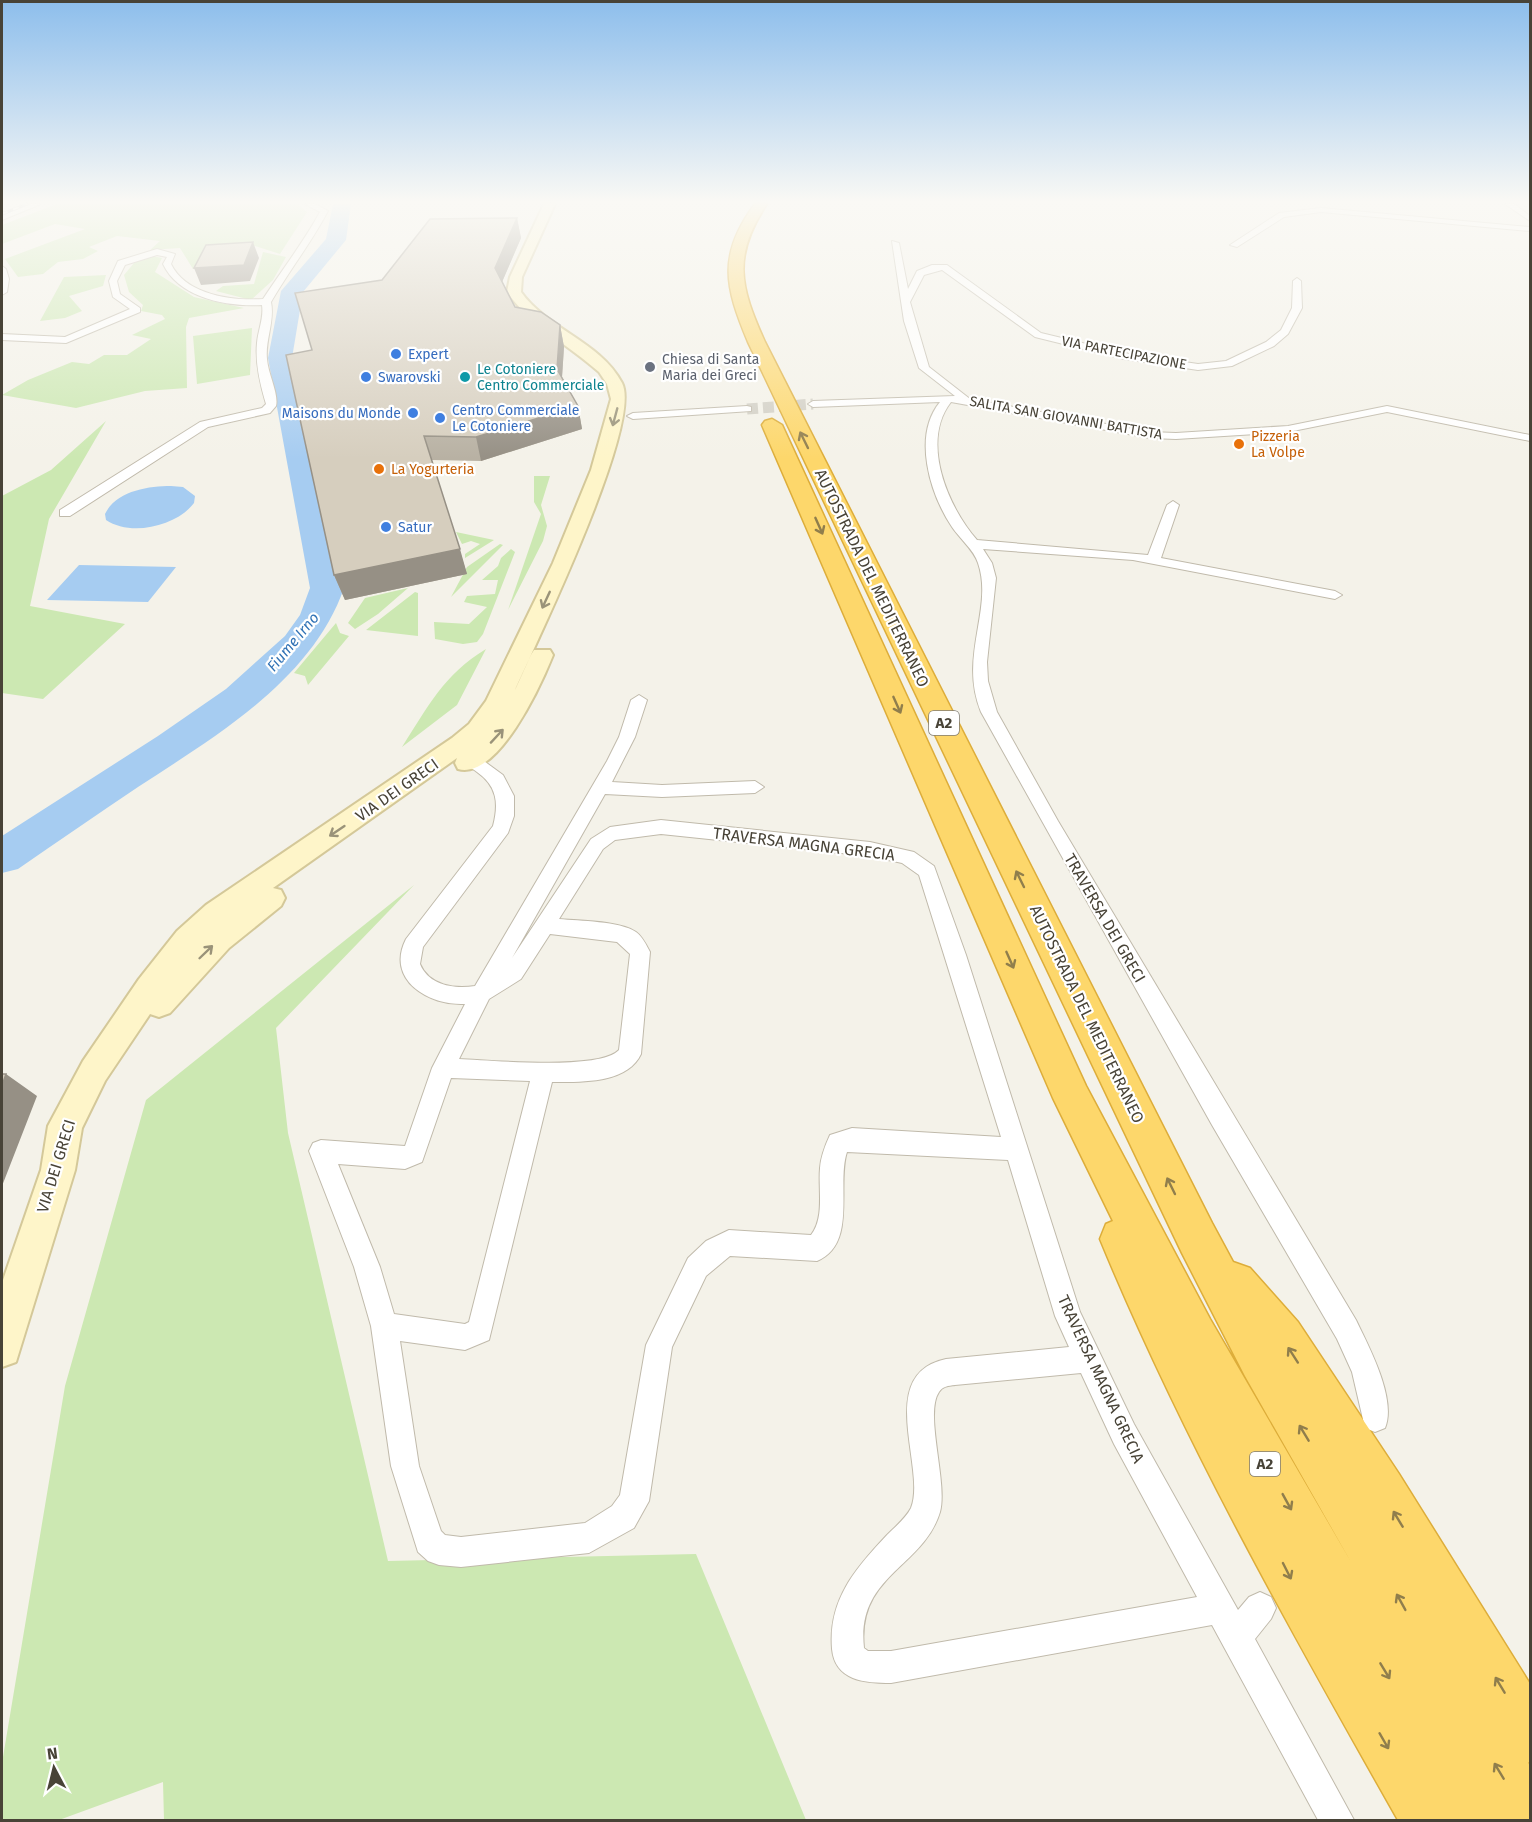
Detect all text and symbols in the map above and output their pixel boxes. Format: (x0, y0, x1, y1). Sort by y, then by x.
street label: VIA PARTECIPAZIONE (1060, 333, 1188, 373)
place label: Expert (408, 346, 450, 363)
marker: Expert (389, 347, 403, 361)
place label: Chiesa di Santa Maria dei Greci (662, 351, 759, 384)
marker: Chiesa di Santa Maria dei Greci (643, 360, 657, 374)
place label: Le Cotoniere Centro Commerciale (477, 361, 604, 394)
place label: Swarovski (378, 369, 441, 386)
marker: Swarovski (359, 370, 373, 384)
marker: Le Cotoniere Centro Commerciale (458, 370, 472, 384)
street label: SALITA SAN GIOVANNI BATTISTA (968, 393, 1164, 443)
place label: Centro Commerciale Le Cotoniere (452, 402, 579, 435)
place label: Maisons du Monde (282, 405, 401, 422)
marker: Maisons du Monde (406, 406, 420, 420)
one-way arrow (609, 408, 621, 427)
marker: Centro Commerciale Le Cotoniere (433, 411, 447, 425)
place label: Pizzeria La Volpe (1251, 428, 1305, 461)
one-way arrow (798, 432, 810, 449)
marker: Pizzeria La Volpe (1232, 437, 1246, 451)
place label: La Yogurteria (391, 461, 474, 478)
marker: La Yogurteria (372, 462, 386, 476)
street label: AUTOSTRADA DEL MEDITERRANEO (811, 466, 933, 690)
one-way arrow (814, 517, 825, 535)
place label: Satur (398, 519, 432, 536)
marker: Satur (379, 520, 393, 534)
one-way arrow (540, 590, 552, 608)
water label: Fiume Irno (263, 609, 323, 675)
one-way arrow (892, 695, 903, 713)
road number: A2 (929, 711, 959, 735)
one-way arrow (490, 728, 504, 743)
street label: VIA DEI GRECI (352, 754, 442, 826)
street label: TRAVERSA MAGNA GRECIA (712, 823, 897, 865)
one-way arrow (330, 825, 346, 837)
street label: TRAVERSA DEI GRECI (1060, 850, 1150, 986)
one-way arrow (1014, 870, 1025, 888)
street label: AUTOSTRADA DEL MEDITERRANEO (1026, 902, 1148, 1126)
one-way arrow (199, 945, 214, 960)
one-way arrow (1005, 950, 1016, 968)
street label: VIA DEI GRECI (33, 1117, 79, 1215)
one-way arrow (1165, 1177, 1176, 1195)
street label: TRAVERSA MAGNA GRECIA (1054, 1292, 1149, 1467)
one-way arrow (1287, 1347, 1299, 1363)
one-way arrow (1298, 1425, 1310, 1442)
road number: A2 (1250, 1452, 1280, 1476)
one-way arrow (1282, 1493, 1293, 1511)
one-way arrow (1392, 1511, 1404, 1528)
one-way arrow (1282, 1562, 1293, 1580)
one-way arrow (1395, 1594, 1407, 1611)
one-way arrow (1380, 1662, 1392, 1679)
one-way arrow (1493, 1677, 1505, 1694)
one-way arrow (1378, 1732, 1390, 1749)
north arrow (24, 1738, 84, 1798)
text: N (46, 1744, 59, 1764)
one-way arrow (1493, 1763, 1505, 1780)

